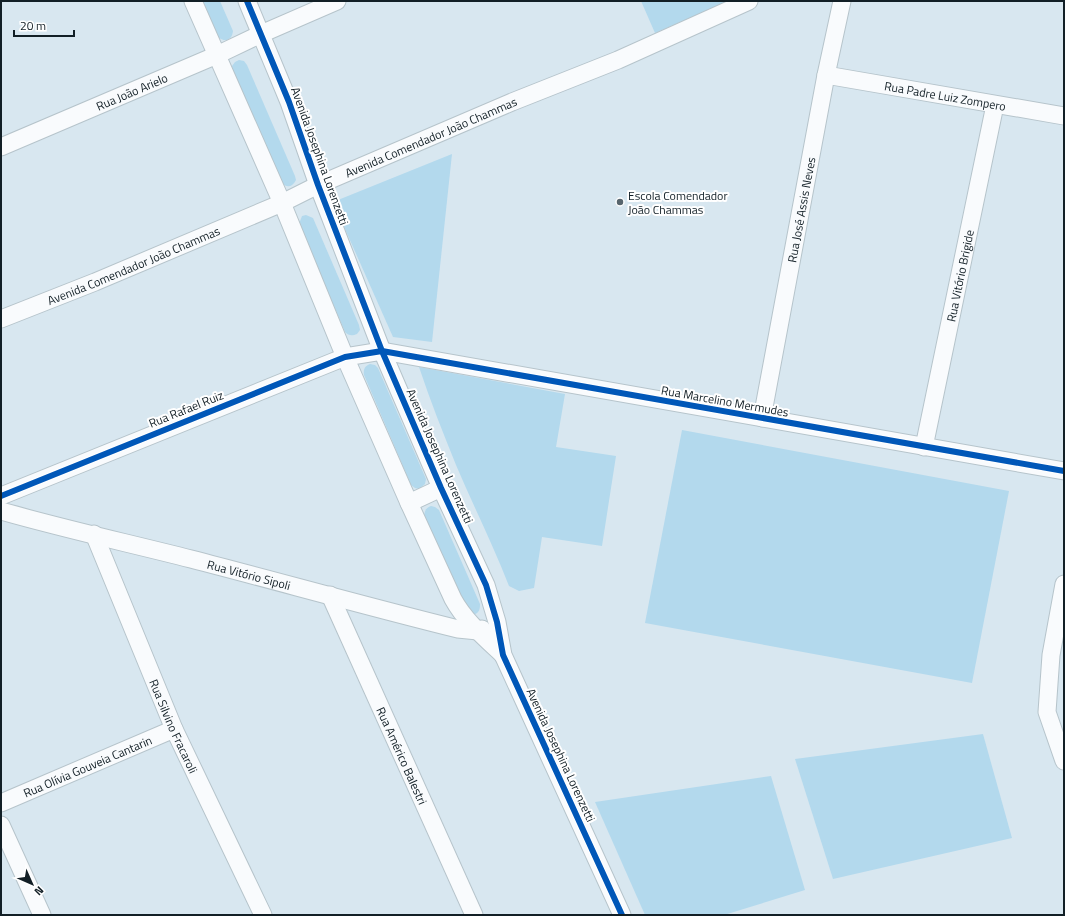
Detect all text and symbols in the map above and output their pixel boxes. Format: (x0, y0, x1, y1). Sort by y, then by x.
scale bar (14, 12, 74, 38)
text: 20 m (20, 16, 46, 35)
street label: Rua João Arielo (93, 68, 170, 115)
street label: Rua Padre Luiz Zompero (883, 76, 1007, 115)
street label: Avenida Josephina Lorenzetti (286, 84, 354, 228)
street label: Avenida Comendador João Chammas (342, 91, 520, 182)
street label: Rua José Assis Neves (782, 155, 820, 264)
place label: Escola Comendador João Chammas (628, 186, 728, 219)
marker: Escola Comendador João Chammas (615, 197, 625, 207)
street label: Avenida Comendador João Chammas (44, 221, 223, 309)
street label: Rua Vitório Brigide (941, 228, 978, 324)
street label: Rua Marcelino Mermudes (660, 380, 791, 422)
street label: Rua Rafael Ruiz (146, 385, 226, 433)
street label: Avenida Josephina Lorenzetti (402, 386, 478, 526)
street label: Rua Vitório Sipoli (205, 554, 293, 594)
street label: Rua Silvino Fracaroli (145, 676, 203, 776)
street label: Avenida Josephina Lorenzetti (522, 685, 600, 825)
street label: Rua Américo Balestri (372, 704, 433, 807)
street label: Rua Olívia Gouveia Cantarin (20, 730, 155, 802)
north arrow (12, 864, 52, 904)
text: N (31, 883, 47, 899)

